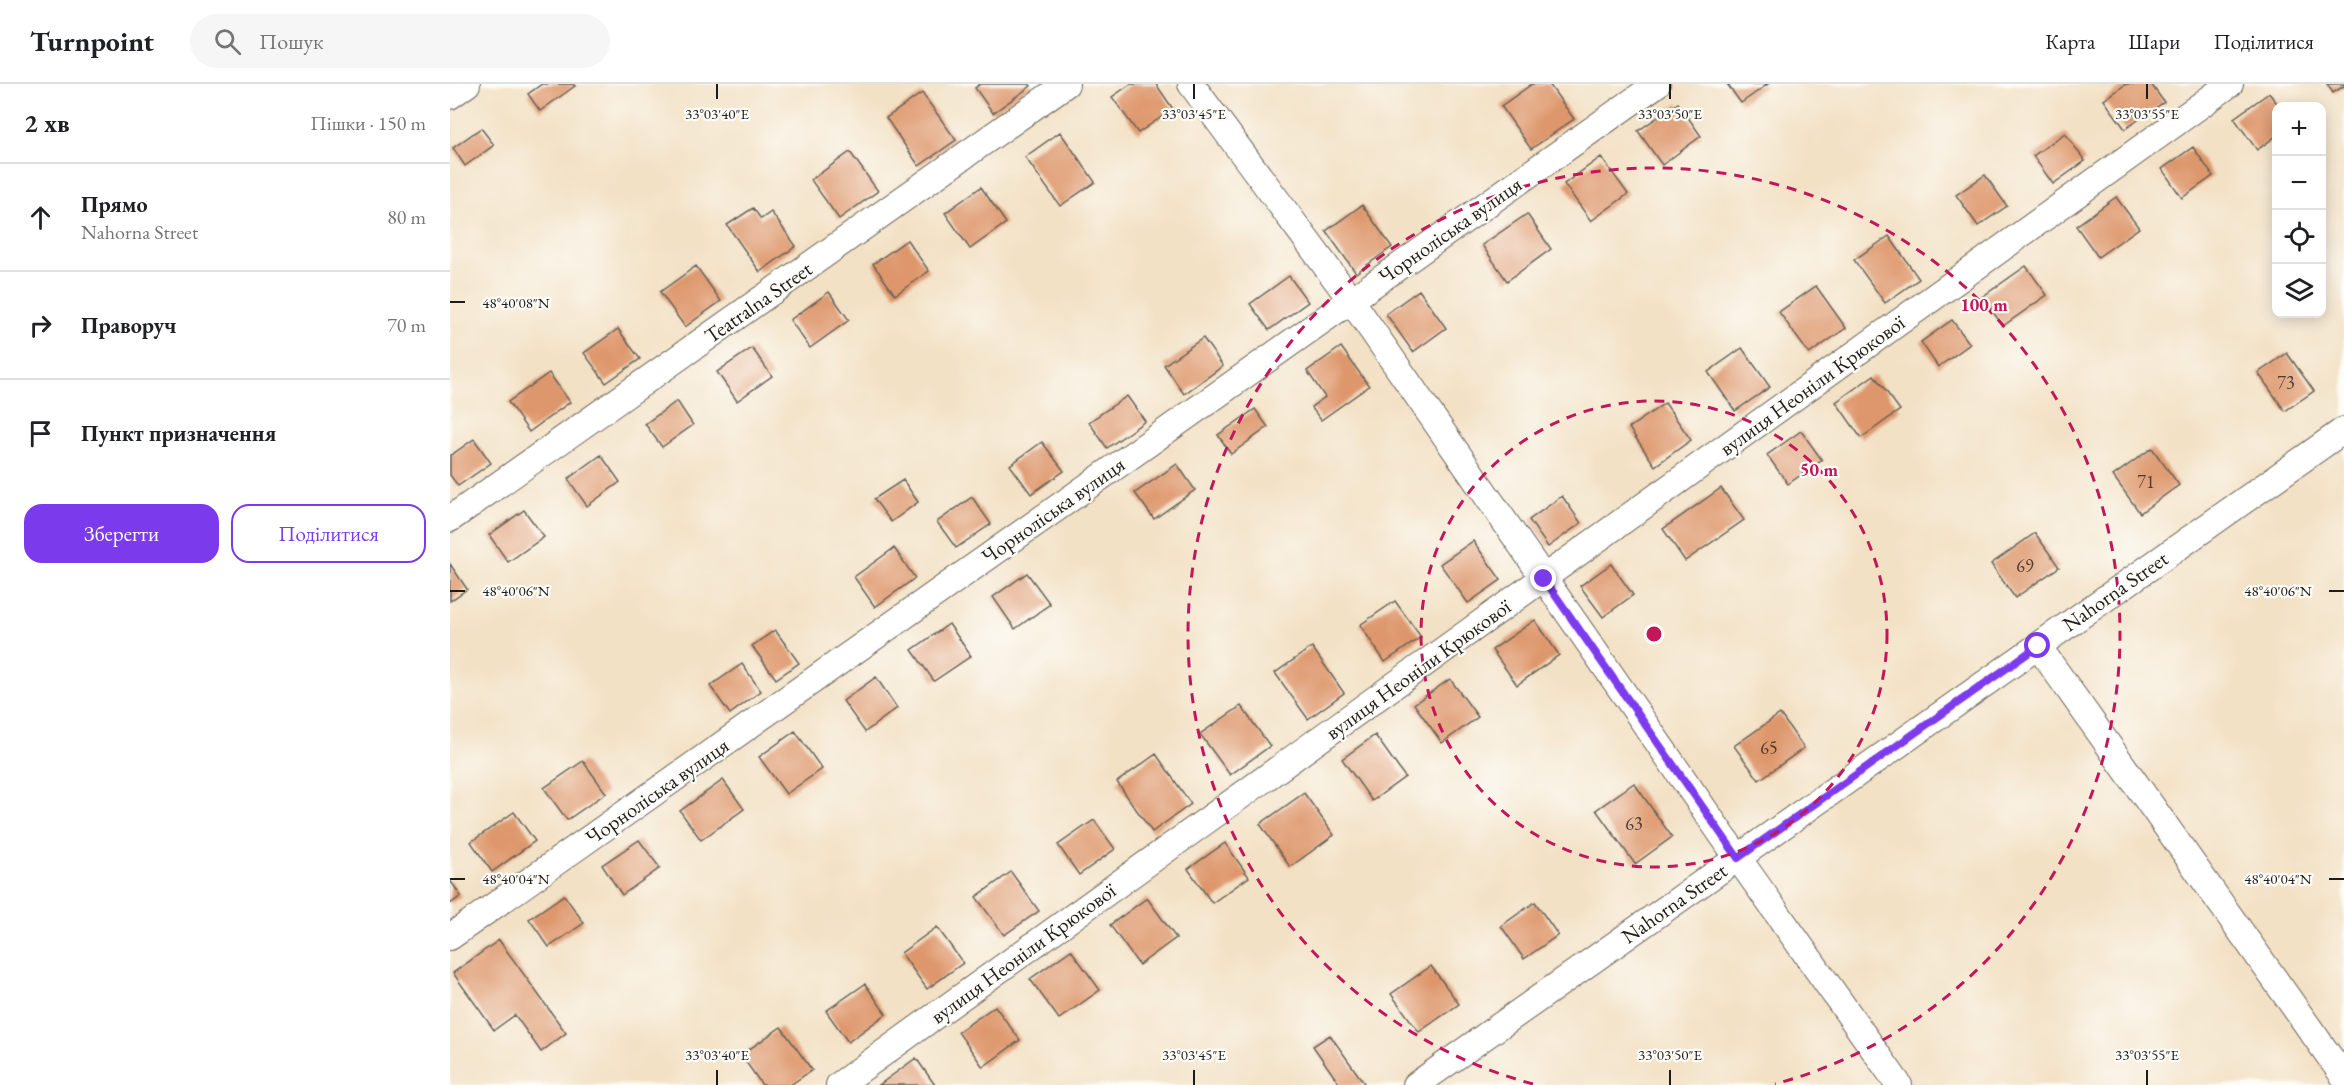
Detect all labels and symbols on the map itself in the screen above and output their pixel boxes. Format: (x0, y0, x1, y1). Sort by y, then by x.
text: 33°03'40"E (685, 104, 750, 123)
text: 33°03'45"E (1162, 104, 1227, 123)
text: 33°03'50"E (1638, 104, 1703, 123)
text: 33°03'55"E (2115, 104, 2180, 123)
street label: Чорноліська вулиця (1373, 170, 1527, 290)
street label: Teatralna Street (699, 255, 817, 349)
text: 48°40'08"N (482, 293, 550, 312)
text: 100 m (1960, 293, 2008, 316)
street label: вулиця Неоніли Крюкової (1714, 308, 1911, 461)
house number: 73 (2277, 371, 2295, 394)
street label: Чорноліська вулиця (976, 450, 1130, 570)
text: 50 m (1800, 458, 1838, 481)
house number: 71 (2137, 470, 2155, 493)
street label: Nahorna Street (2057, 544, 2173, 637)
house number: 69 (2016, 554, 2034, 577)
route end (1530, 565, 1556, 591)
text: 48°40'06"N (482, 581, 550, 600)
text: 48°40'06"N (2244, 581, 2312, 600)
street label: вулиця Неоніли Крюкової (1320, 592, 1517, 745)
centre of rings (1644, 624, 1664, 644)
route start (2024, 632, 2050, 658)
street label: Чорноліська вулиця (580, 731, 734, 851)
house number: 65 (1760, 736, 1778, 759)
house number: 63 (1625, 812, 1643, 835)
street label: Nahorna Street (1616, 856, 1732, 949)
text: 48°40'04"N (482, 869, 550, 888)
text: 48°40'04"N (2244, 869, 2312, 888)
street label: вулиця Неоніли Крюкової (925, 876, 1122, 1029)
text: 33°03'40"E (685, 1045, 750, 1064)
text: 33°03'45"E (1162, 1045, 1227, 1064)
text: 33°03'50"E (1638, 1045, 1703, 1064)
text: 33°03'55"E (2115, 1045, 2180, 1064)

